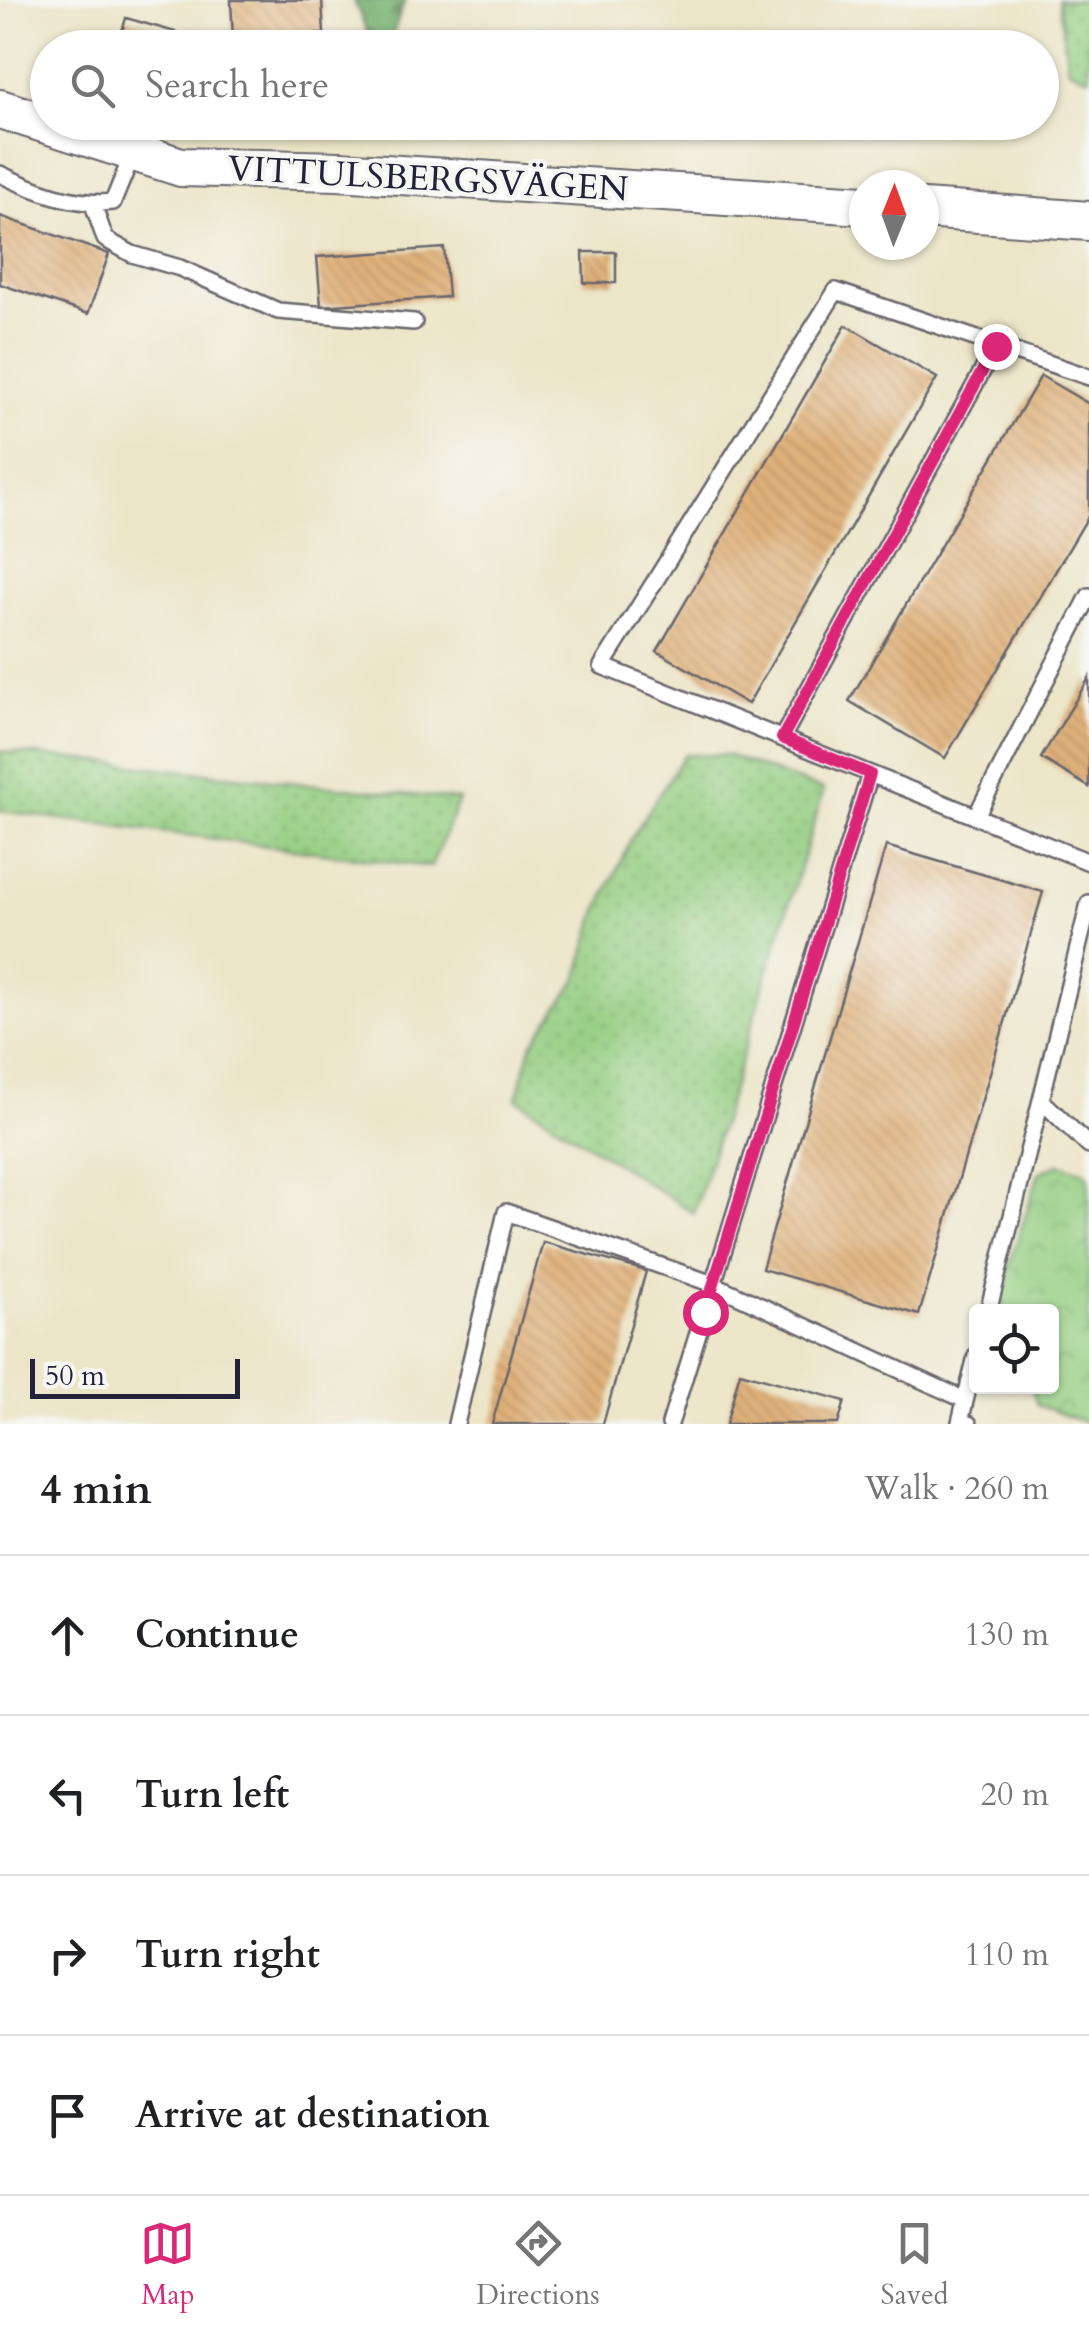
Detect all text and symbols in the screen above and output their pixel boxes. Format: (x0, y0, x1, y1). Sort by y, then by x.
search box (30, 30, 1059, 140)
icon: search (65, 58, 120, 113)
text: Search here (145, 59, 329, 111)
street label: VITTULSBERGSVÄGEN (227, 145, 630, 213)
north arrow (849, 170, 939, 260)
route end (974, 324, 1020, 370)
route start (683, 1290, 729, 1336)
map controls (969, 1304, 1059, 1394)
button: locate (969, 1304, 1059, 1394)
scale bar (30, 1354, 240, 1398)
text: 50 m (45, 1357, 105, 1395)
text: 4 min (40, 1461, 152, 1518)
text: Walk · 260 m (864, 1467, 1049, 1511)
icon: ahead (40, 1608, 95, 1663)
text: Continue (135, 1609, 299, 1661)
text: 130 m (964, 1613, 1049, 1657)
icon: left (40, 1768, 95, 1823)
text: Turn left (135, 1769, 289, 1821)
text: 20 m (981, 1773, 1049, 1817)
icon: right (40, 1928, 95, 1983)
text: Turn right (135, 1929, 320, 1981)
text: 110 m (964, 1933, 1049, 1977)
icon: arrive (40, 2088, 95, 2143)
text: Arrive at destination (135, 2089, 490, 2141)
tab: Map (140, 2216, 195, 2314)
tab: Directions (476, 2216, 600, 2314)
tab: Saved (881, 2216, 949, 2314)

